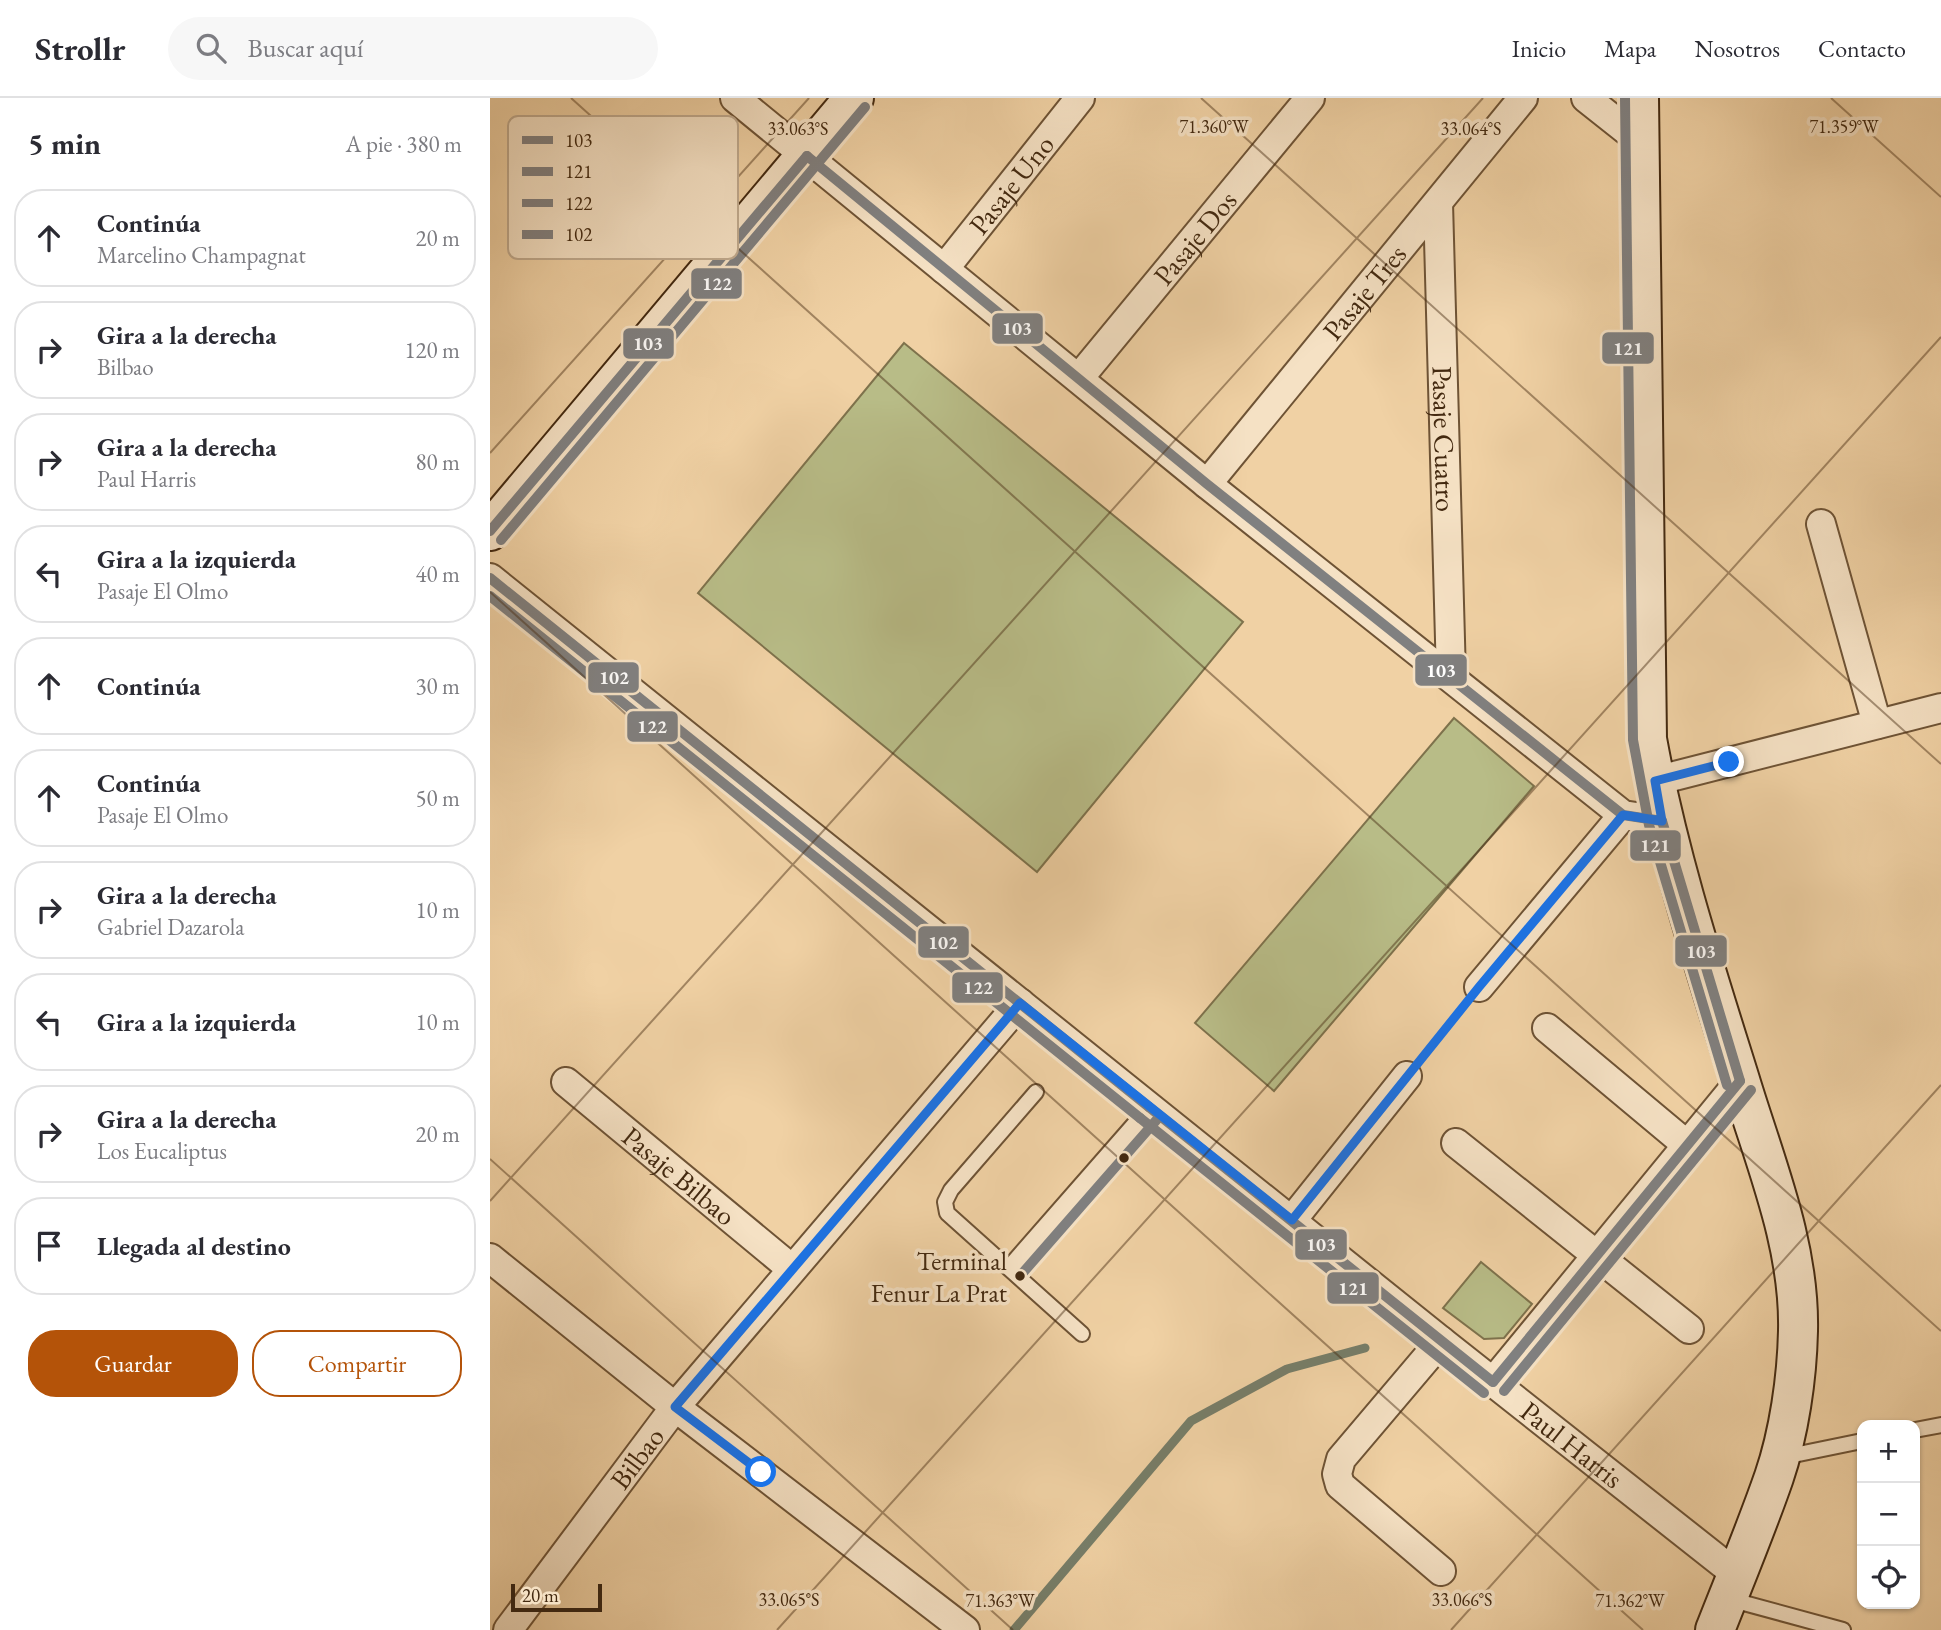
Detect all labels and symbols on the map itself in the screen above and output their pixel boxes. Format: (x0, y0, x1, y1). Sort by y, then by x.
text: 71.360°W (1179, 115, 1249, 138)
text: 71.359°W (1809, 115, 1879, 138)
legend (508, 116, 738, 259)
text: 33.063°S (768, 117, 828, 140)
text: 33.064°S (1441, 117, 1501, 140)
street label: Pasaje Uno (961, 127, 1062, 242)
text: 103 (565, 128, 592, 153)
text: 121 (565, 159, 592, 184)
street label: Pasaje Dos (1145, 183, 1244, 292)
text: 122 (565, 191, 592, 216)
text: 102 (565, 222, 592, 247)
street label: Pasaje Tres (1314, 237, 1414, 347)
line badge: 122 (690, 267, 743, 300)
text: 122 (702, 271, 732, 296)
line badge: 103 (991, 312, 1044, 345)
text: 103 (1002, 316, 1032, 341)
line badge: 103 (622, 327, 675, 360)
text: 103 (633, 331, 663, 356)
line badge: 121 (1601, 331, 1655, 365)
text: 121 (1613, 336, 1643, 361)
street label: Pasaje Cuatro (1424, 365, 1464, 512)
line badge: 103 (1414, 653, 1468, 687)
text: 103 (1426, 658, 1456, 683)
line badge: 102 (587, 661, 640, 694)
text: 102 (599, 665, 629, 690)
line badge: 122 (626, 710, 679, 743)
text: 122 (637, 714, 667, 739)
route end (1713, 746, 1744, 777)
line badge: 121 (1629, 829, 1682, 862)
text: 121 (1640, 833, 1670, 858)
line badge: 102 (917, 925, 970, 959)
text: 102 (928, 930, 958, 955)
line badge: 103 (1674, 934, 1728, 968)
text: 103 (1686, 939, 1716, 964)
line badge: 122 (951, 971, 1004, 1004)
text: 122 (963, 975, 993, 1000)
street label: Pasaje Bilbao (615, 1118, 744, 1233)
unlabelled marker (1117, 1151, 1131, 1165)
line badge: 103 (1294, 1228, 1348, 1261)
text: 103 (1306, 1232, 1336, 1257)
place label: Terminal Fenur La Prat (871, 1244, 1007, 1310)
marker: Terminal Fenur La Prat (1013, 1269, 1027, 1283)
line badge: 121 (1326, 1271, 1380, 1305)
text: 121 (1338, 1276, 1368, 1301)
street label: Paul Harris (1513, 1393, 1630, 1496)
street label: Bilbao (602, 1420, 672, 1496)
route start (745, 1456, 776, 1487)
scale bar (511, 1581, 602, 1613)
text: 33.065°S (759, 1588, 819, 1611)
text: 33.066°S (1432, 1588, 1492, 1611)
text: 71.363°W (965, 1589, 1035, 1612)
text: 71.362°W (1595, 1589, 1665, 1612)

